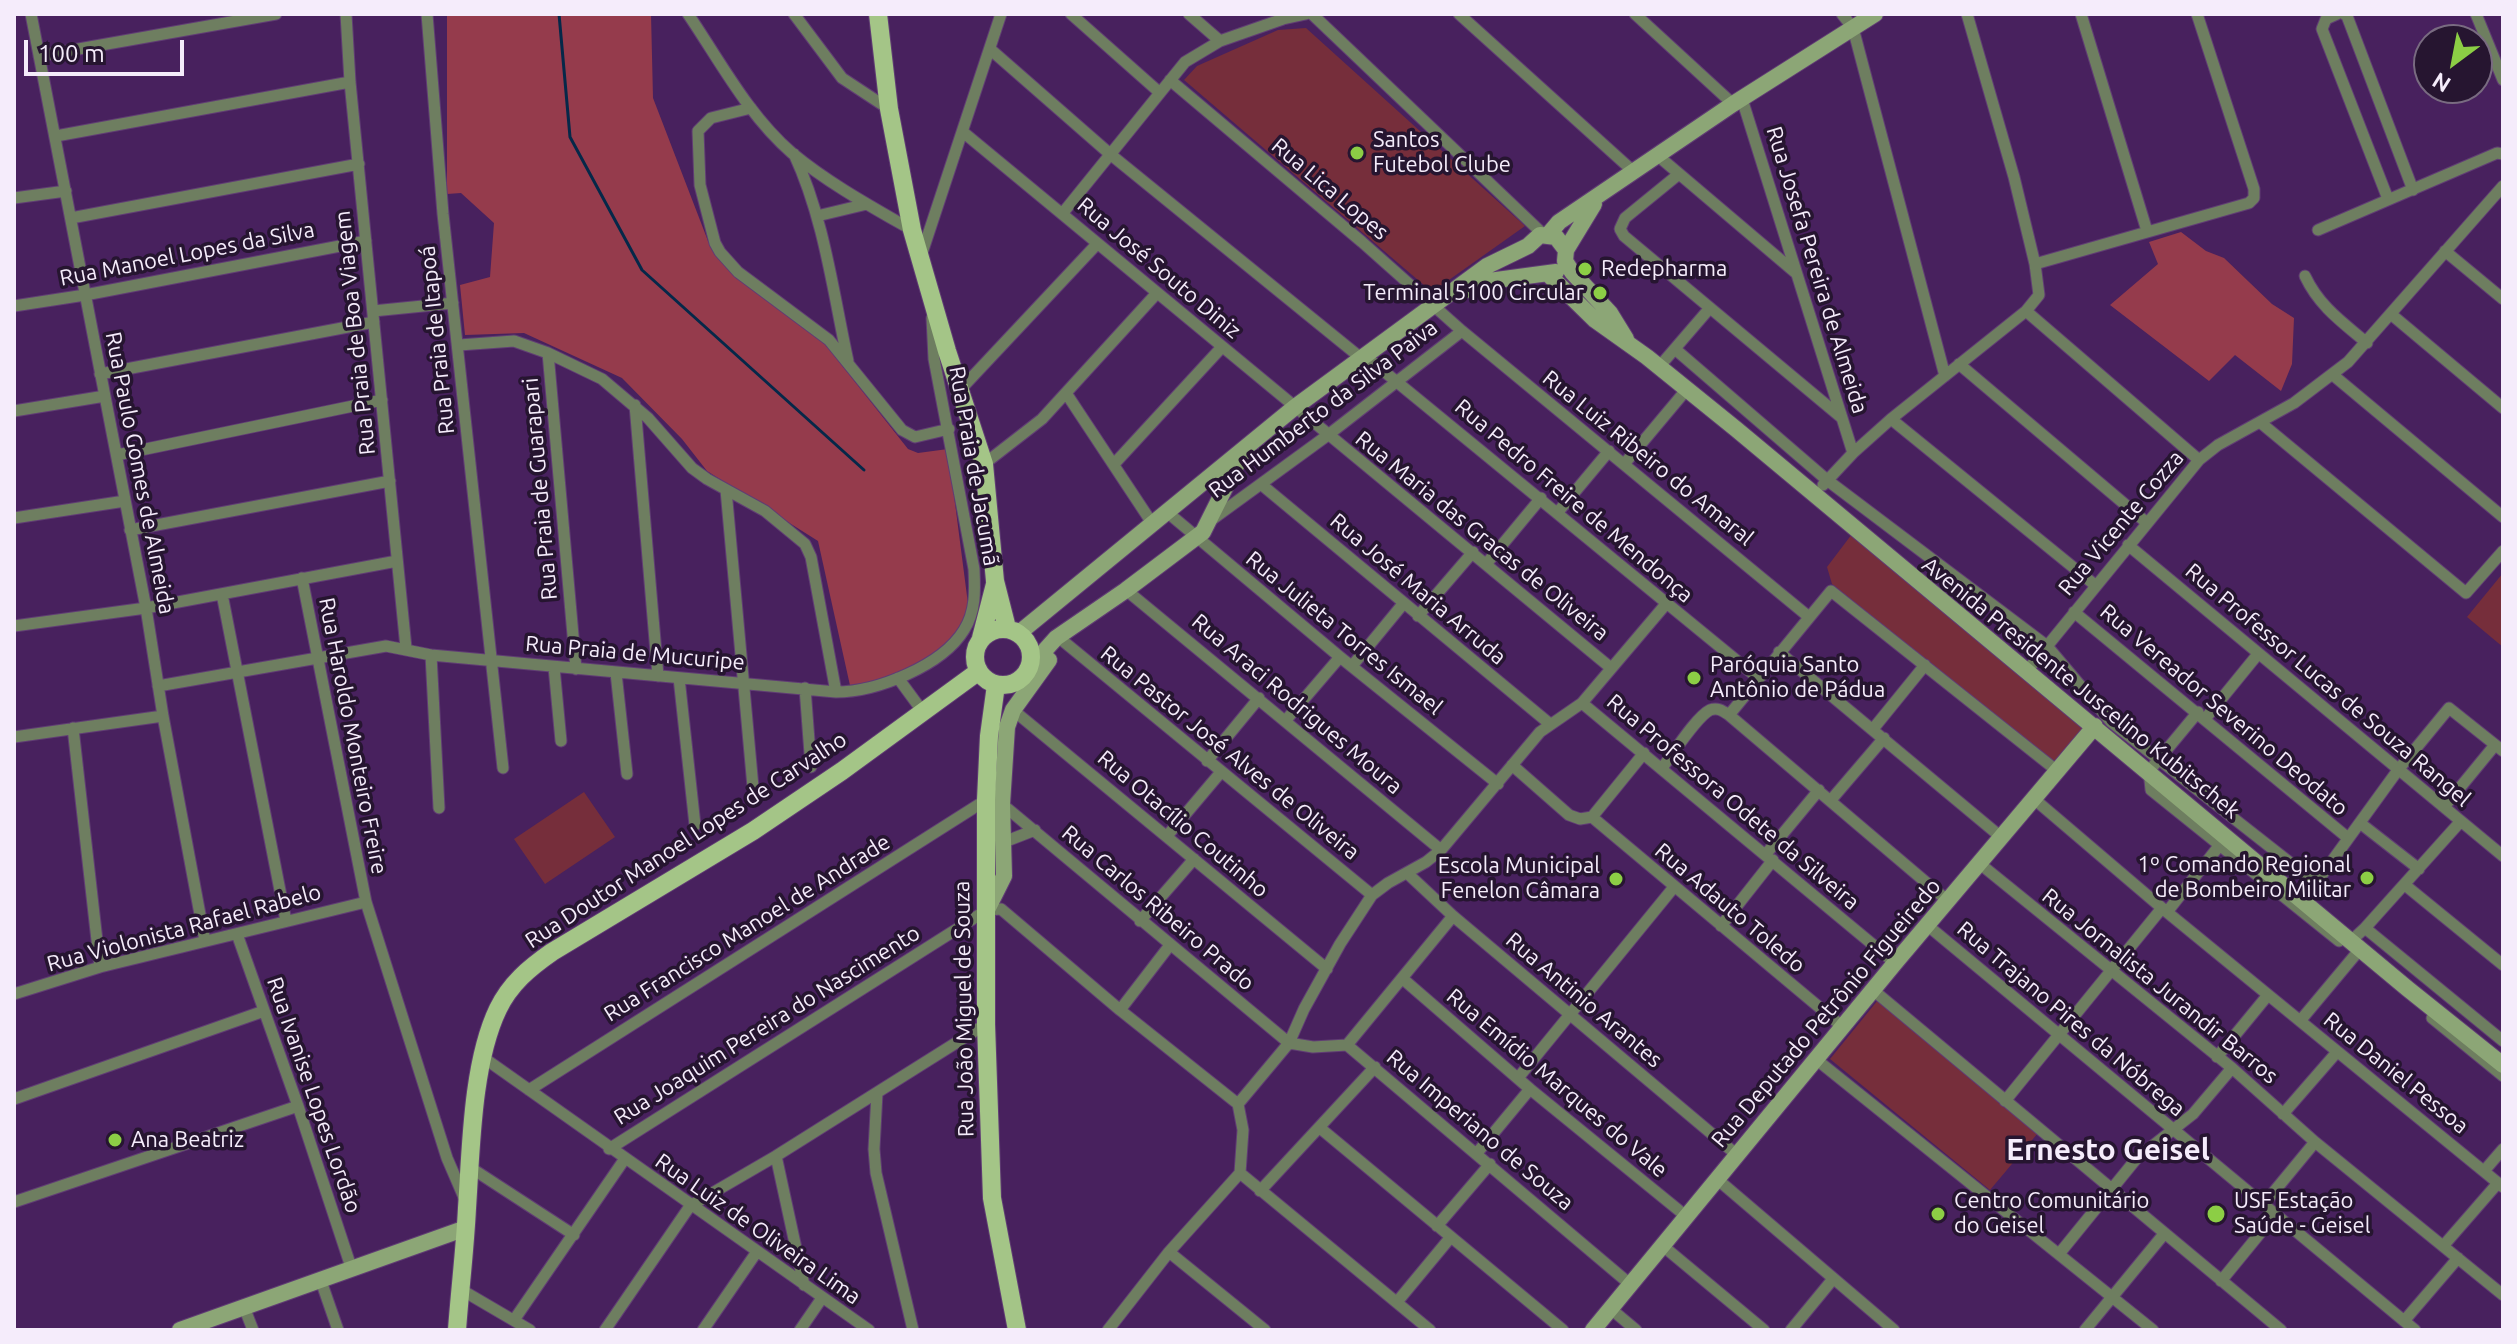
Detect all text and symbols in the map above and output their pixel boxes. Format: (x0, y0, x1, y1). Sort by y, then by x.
scale bar (28, 24, 188, 74)
north arrow (2413, 24, 2493, 104)
text: 100 m (38, 40, 105, 67)
text: N (2427, 68, 2455, 98)
street label: Rua Josefa Pereira de Almeida (1761, 123, 1873, 417)
place label: Santos Futebol Clube (1373, 127, 1511, 178)
street label: Rua Lica Lopes (1266, 133, 1394, 245)
marker: Santos Futebol Clube (1348, 144, 1366, 162)
street label: Rua José Souto Diniz (1072, 192, 1246, 344)
street label: Rua Praia de Boa Viagem (329, 210, 381, 456)
street label: Rua Manoel Lopes da Silva (57, 216, 317, 292)
street label: Rua Praia de Itapoá (414, 244, 460, 436)
place label: Redepharma (1601, 256, 1727, 282)
marker: Redepharma (1576, 260, 1594, 278)
place label: Terminal 5100 Circular (1363, 280, 1584, 306)
marker: Terminal 5100 Circular (1591, 284, 1609, 302)
street label: Rua Humberto da Silva Paiva (1203, 314, 1443, 504)
street label: Rua Paulo Gomes de Almeida (100, 330, 180, 616)
street label: Rua Praia de Jacumã (943, 364, 1005, 568)
street label: Rua Luiz Ribeiro do Amaral (1537, 365, 1759, 551)
street label: Rua Praia de Guarapari (517, 377, 563, 601)
street label: Rua Pedro Freire de Mendonça (1450, 394, 1698, 608)
street label: Rua Maria das Gracas de Oliveira (1350, 426, 1614, 646)
street label: Rua Vicente Cozza (2053, 445, 2189, 601)
street label: Rua José Maria Arruda (1325, 508, 1511, 670)
street label: Rua Julieta Torres Ismael (1240, 546, 1448, 720)
street label: Avenida Presidente Juscelino Kubitschek (1917, 552, 2245, 824)
street label: Rua Professor Lucas de Souza Rangel (2180, 558, 2476, 812)
street label: Rua Haroldo Monteiro Freire (313, 595, 393, 877)
street label: Rua Vereador Severino Deodato (2095, 598, 2353, 822)
street label: Rua Araci Rodrigues Moura (1186, 608, 1408, 800)
street label: Rua Praia de Mucuripe (524, 630, 746, 676)
street label: Rua Pastor José Alves de Oliveira (1095, 640, 1365, 866)
place label: Paróquia Santo Antônio de Pádua (1710, 652, 1885, 704)
marker: Paróquia Santo Antônio de Pádua (1685, 669, 1703, 687)
street label: Rua Professora Odete da Silveira (1601, 689, 1865, 915)
street label: Rua Doutor Manoel Lopes de Carvalho (520, 726, 852, 954)
street label: Rua Otacílio Coutinho (1092, 745, 1274, 903)
street label: Rua Carlos Ribeiro Prado (1056, 820, 1260, 996)
street label: Rua Francisco Manoel de Andrade (599, 829, 895, 1027)
street label: Rua Adauto Toledo (1650, 838, 1810, 978)
place label: 1º Comando Regional de Bombeiro Militar (2138, 852, 2351, 904)
place label: Escola Municipal Fenelon Câmara (1438, 853, 1600, 904)
marker: 1º Comando Regional de Bombeiro Militar (2358, 869, 2376, 887)
marker: Escola Municipal Fenelon Câmara (1607, 870, 1625, 888)
street label: Rua Deputado Petrônio Figueiredo (1706, 873, 1946, 1153)
street label: Rua Violonista Rafael Rabelo (44, 879, 324, 977)
street label: Rua João Miguel de Souza (949, 881, 979, 1137)
street label: Rua Jornalista Jurandir Barros (2037, 883, 2283, 1089)
street label: Rua Trajano Pires da Nóbrega (1952, 916, 2190, 1122)
street label: Rua Joaquim Pereira do Nascimento (609, 920, 925, 1130)
street label: Rua Antinio Arantes (1500, 927, 1668, 1073)
street label: Rua Ivanise Lopes Lordão (261, 973, 367, 1217)
street label: Rua Emídio Marques do Vale (1441, 983, 1673, 1183)
street label: Rua Daniel Pessoa (2318, 1007, 2474, 1139)
street label: Rua Imperiano de Souza (1381, 1044, 1579, 1216)
place label: Ana Beatriz (131, 1127, 244, 1153)
marker: Ana Beatriz (106, 1131, 124, 1149)
district label: Ernesto Geisel (2006, 1132, 2210, 1168)
street label: Rua Luiz de Oliveira Lima (650, 1148, 866, 1310)
place label: Centro Comunitário do Geisel (1954, 1188, 2149, 1240)
place label: USF Estação Saúde - Geisel (2234, 1188, 2370, 1240)
marker: USF Estação Saúde - Geisel (2205, 1203, 2227, 1225)
marker: Centro Comunitário do Geisel (1929, 1205, 1947, 1223)

